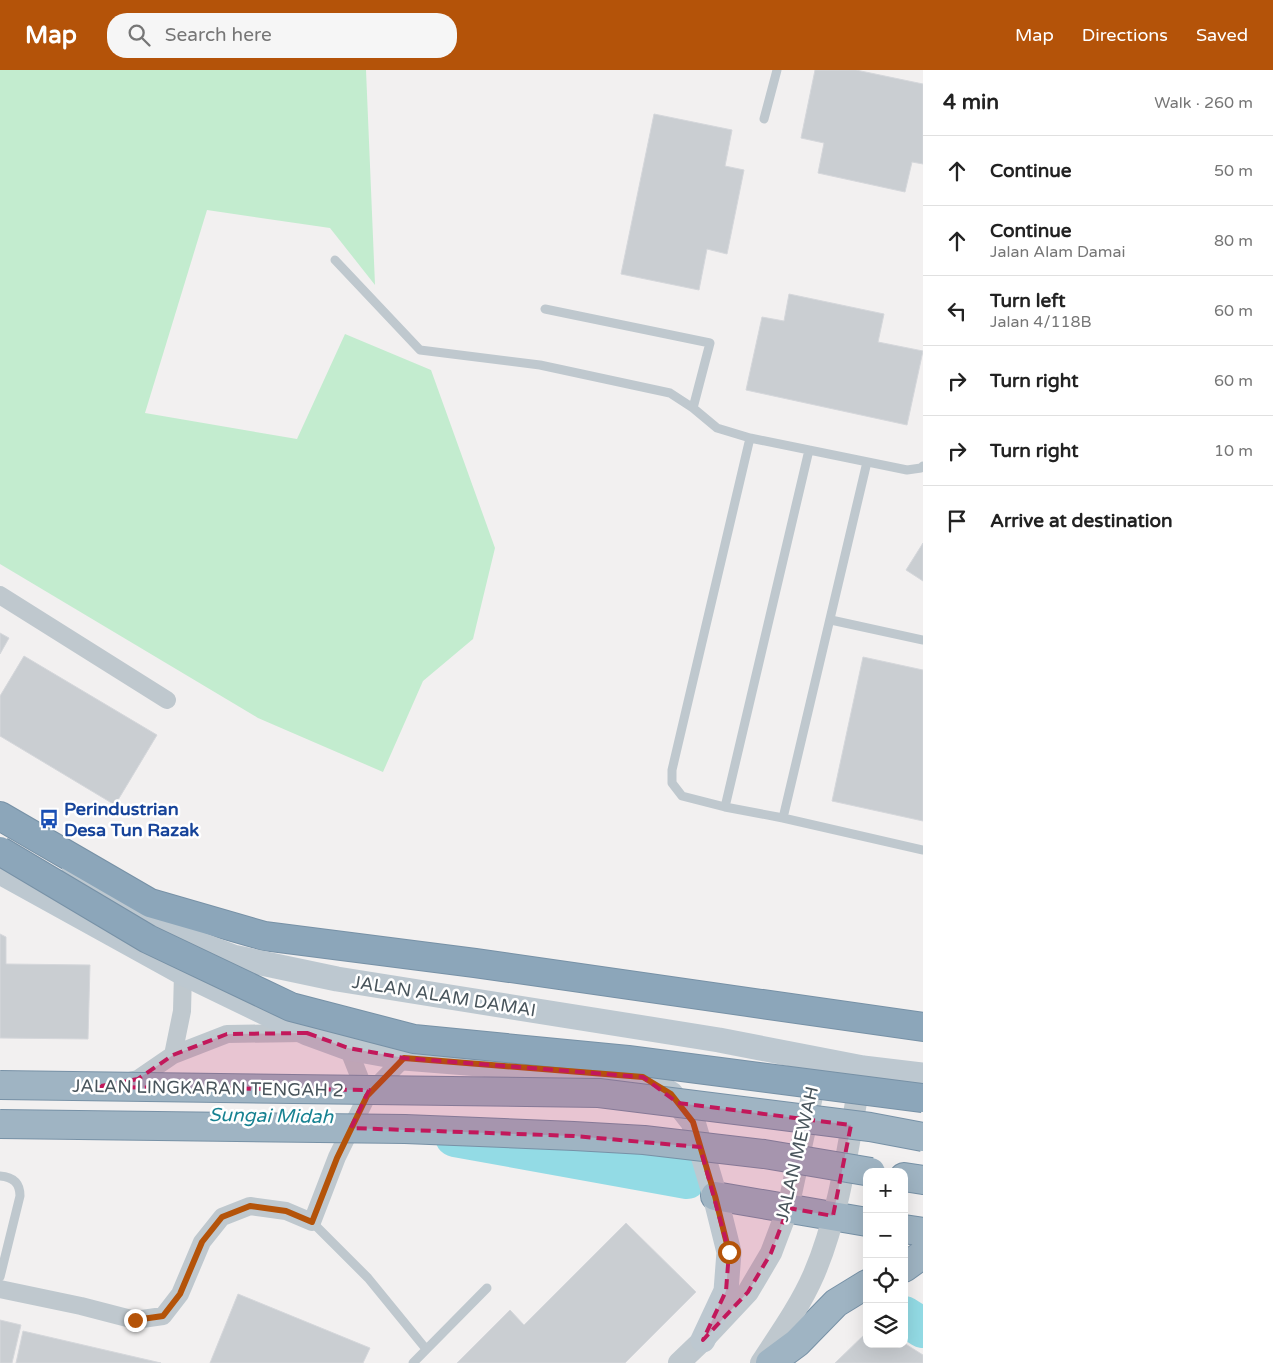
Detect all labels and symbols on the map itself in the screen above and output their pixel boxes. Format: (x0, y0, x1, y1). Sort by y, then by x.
place label: Perindustrian Desa Tun Razak (64, 798, 199, 841)
bus stop icon: Perindustrian Desa Tun Razak (38, 808, 60, 830)
street label: JALAN ALAM DAMAI (350, 971, 538, 1021)
street label: JALAN LINGKARAN TENGAH 2 (72, 1075, 344, 1101)
street label: JALAN MEWAH (771, 1084, 823, 1224)
water label: Sungai Midah (209, 1104, 334, 1128)
route start (718, 1241, 741, 1264)
route end (124, 1309, 147, 1332)

